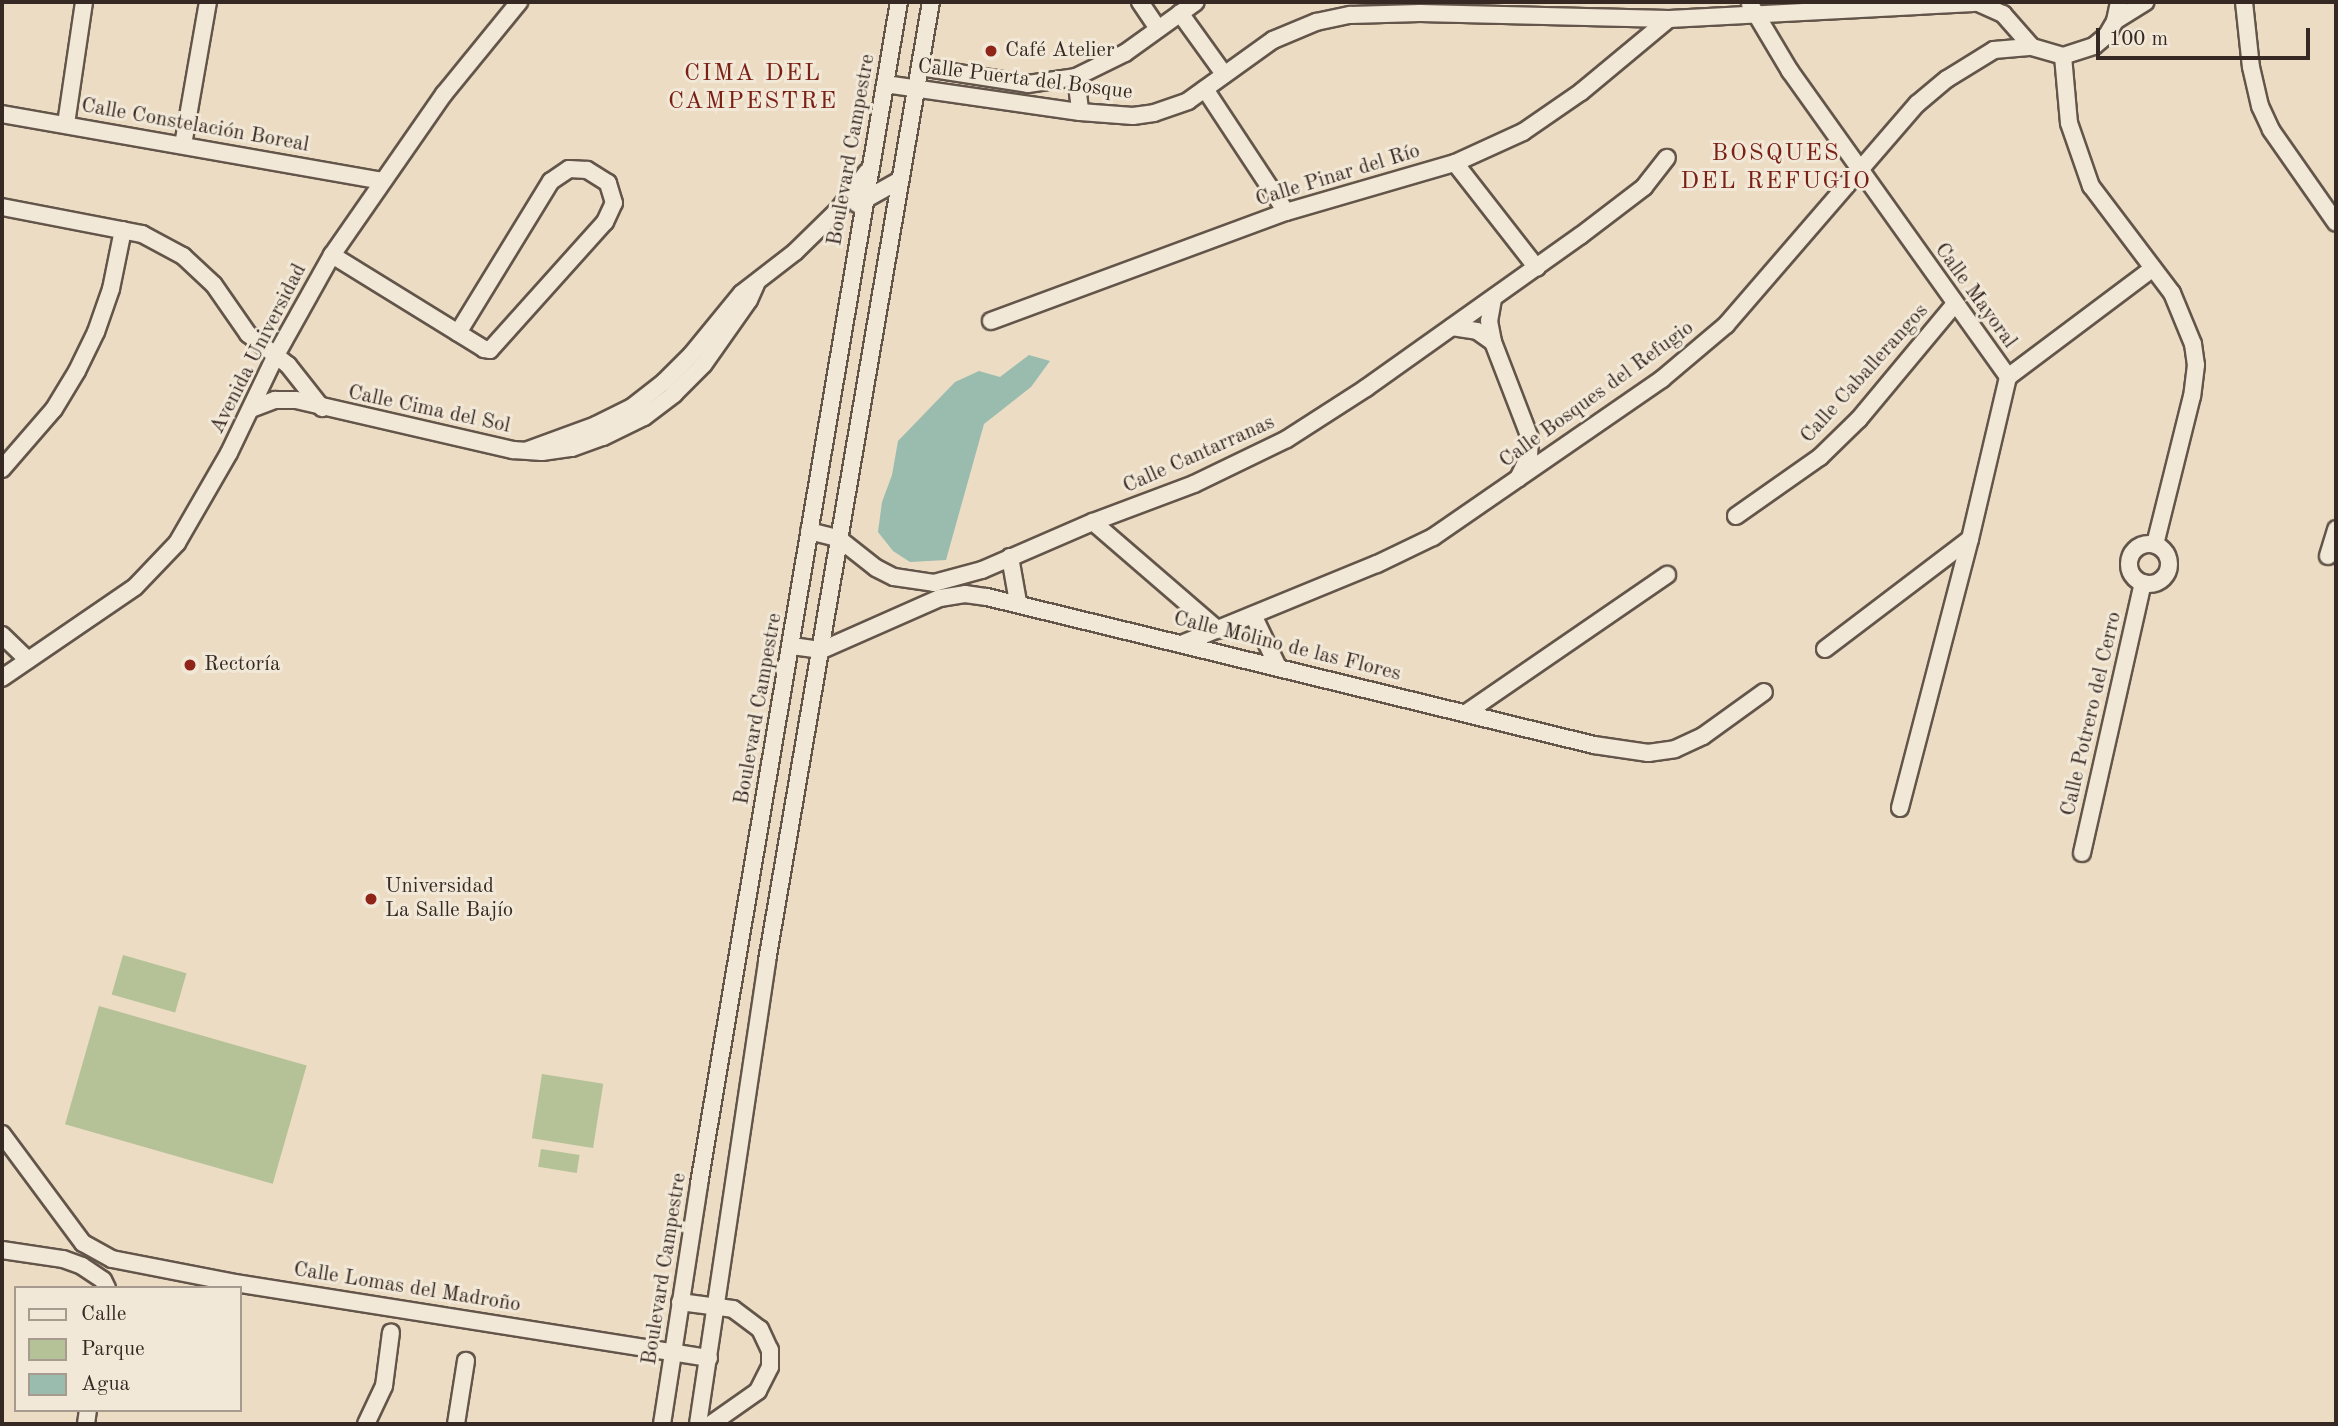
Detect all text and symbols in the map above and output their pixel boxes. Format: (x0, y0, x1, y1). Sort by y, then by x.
scale bar (2100, 14, 2314, 58)
text: 100 m (2109, 29, 2168, 50)
place label: Café Atelier (1005, 38, 1115, 64)
marker: Café Atelier (983, 43, 999, 59)
street label: Boulevard Campestre (823, 52, 881, 248)
street label: Calle Puerta del Bosque (916, 54, 1134, 106)
district label: CIMA DEL CAMPESTRE (669, 61, 837, 117)
street label: Calle Constelación Boreal (79, 94, 311, 158)
street label: Calle Pinar del Río (1253, 139, 1423, 213)
district label: BOSQUES DEL REFUGIO (1682, 141, 1870, 197)
street label: Calle Mayoral (1928, 238, 2022, 354)
street label: Avenida Universidad (205, 260, 313, 438)
street label: Calle Caballerangos (1796, 299, 1934, 449)
street label: Calle Bosques del Refugio (1495, 316, 1699, 474)
street label: Calle Cima del Sol (346, 380, 512, 440)
street label: Calle Cantarranas (1119, 410, 1279, 500)
street label: Calle Molino de las Flores (1171, 607, 1403, 687)
street label: Calle Potrero del Cerro (2056, 609, 2128, 819)
street label: Boulevard Campestre (730, 611, 788, 807)
place label: Rectoría (204, 652, 280, 678)
marker: Rectoría (182, 657, 198, 673)
place label: Universidad La Salle Bajío (385, 874, 513, 924)
marker: Universidad La Salle Bajío (363, 891, 379, 907)
street label: Boulevard Campestre (637, 1171, 693, 1367)
street label: Calle Lomas del Madroño (292, 1258, 522, 1318)
legend (14, 1286, 242, 1412)
text: Calle (81, 1304, 126, 1325)
text: Parque (81, 1339, 145, 1360)
text: Agua (81, 1374, 130, 1395)

